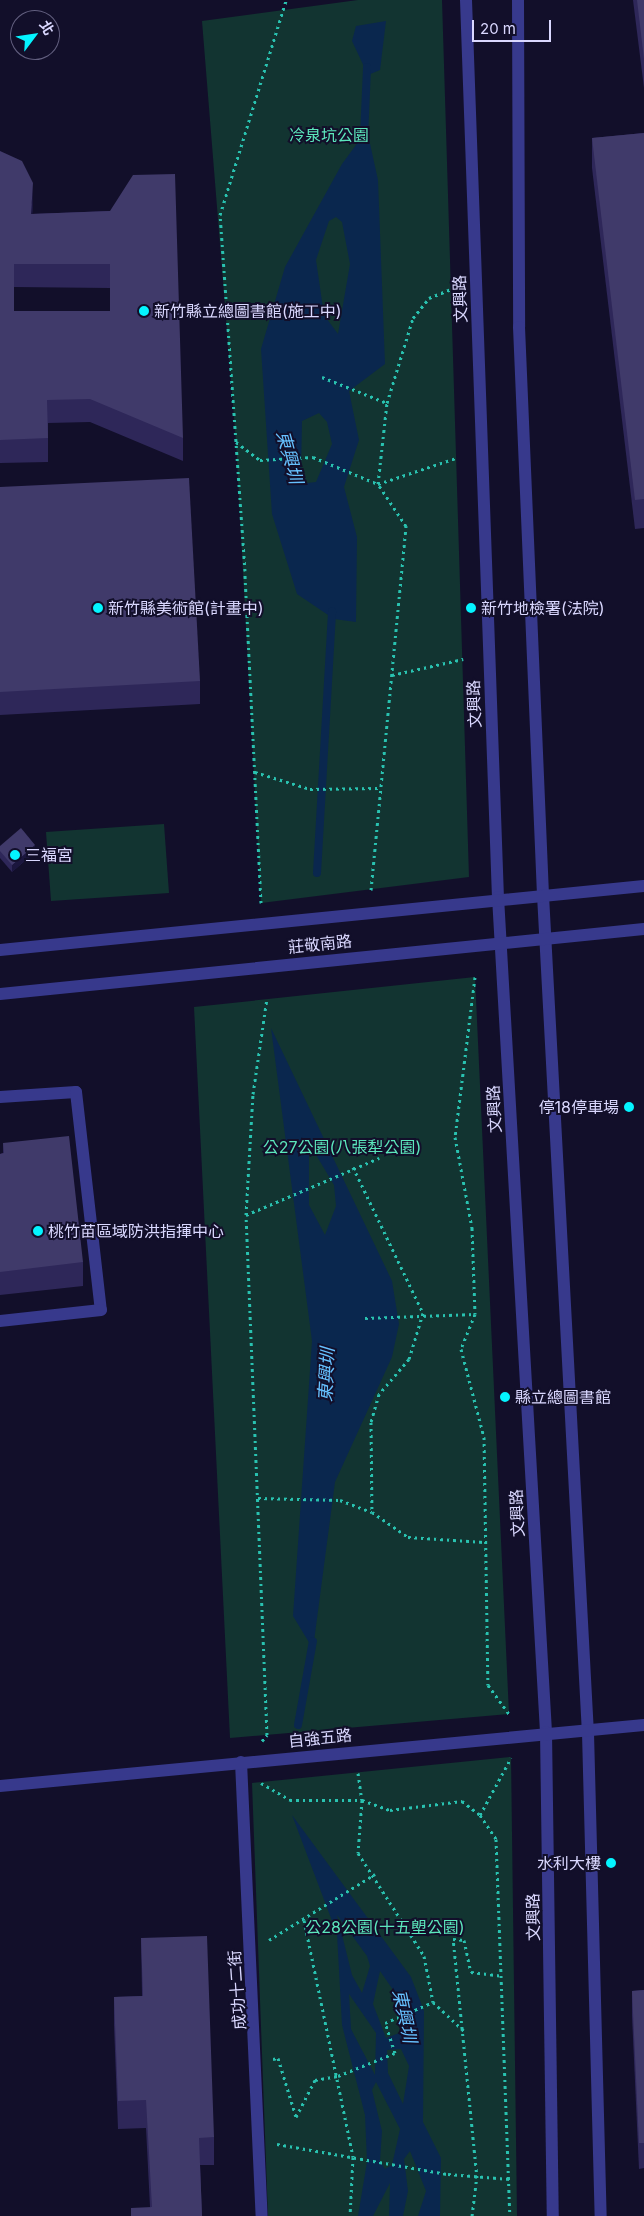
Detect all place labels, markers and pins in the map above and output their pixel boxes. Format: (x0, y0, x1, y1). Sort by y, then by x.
place label: 新竹縣立總圖書館(施工中) (154, 301, 342, 321)
marker: 新竹縣立總圖書館(施工中) (138, 305, 150, 317)
place label: 新竹縣美術館(計畫中) (108, 598, 264, 618)
place label: 新竹地檢署(法院) (481, 598, 605, 618)
marker: 新竹縣美術館(計畫中) (92, 602, 104, 614)
marker: 新竹地檢署(法院) (465, 602, 477, 614)
place label: 三福宮 (25, 845, 73, 865)
marker: 三福宮 (9, 849, 21, 861)
place label: 停18停車場 (539, 1097, 619, 1117)
marker: 停18停車場 (623, 1101, 635, 1113)
place label: 桃竹苗區域防洪指揮中心 (48, 1221, 224, 1241)
marker: 桃竹苗區域防洪指揮中心 (32, 1225, 44, 1237)
place label: 縣立總圖書館 (515, 1387, 611, 1407)
marker: 縣立總圖書館 (499, 1391, 511, 1403)
place label: 水利大樓 (537, 1853, 601, 1873)
marker: 水利大樓 (605, 1857, 617, 1869)

